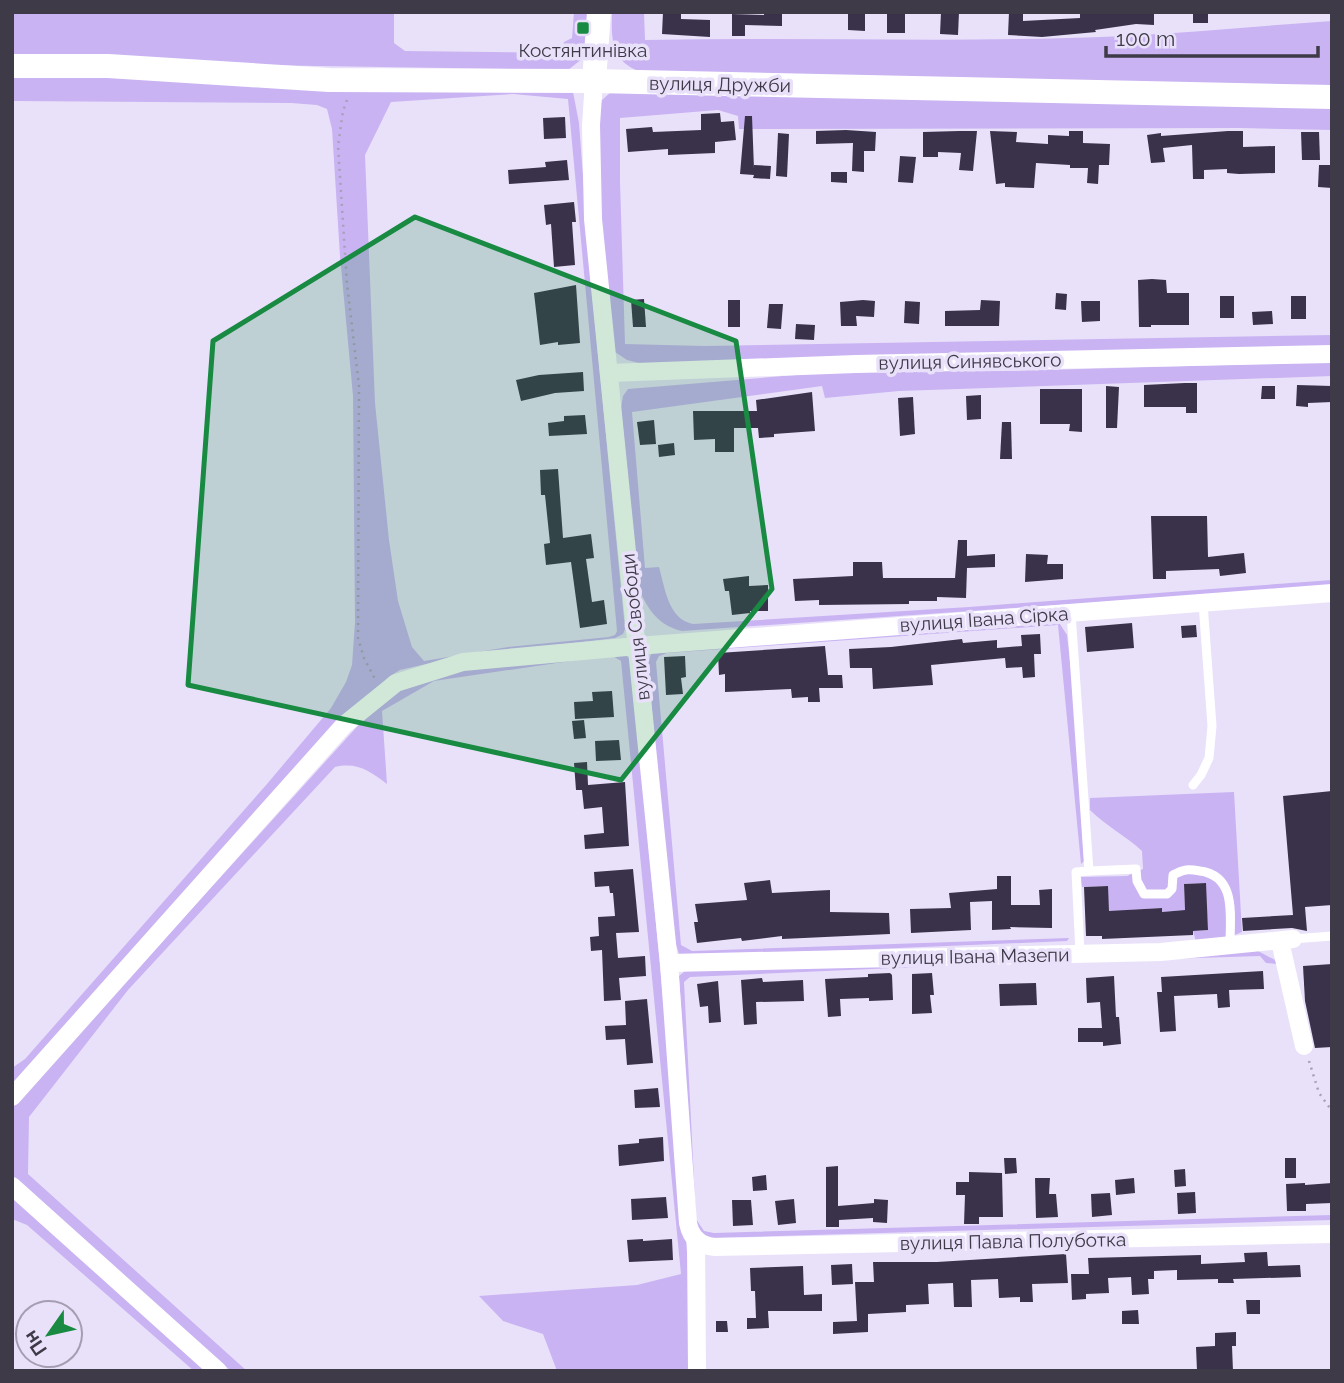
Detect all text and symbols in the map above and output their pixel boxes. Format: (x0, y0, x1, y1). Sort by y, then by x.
scale bar (1106, 14, 1318, 58)
marker: Костянтинівка (575, 20, 591, 36)
text: 100 m (1116, 26, 1175, 51)
place label: Костянтинівка (519, 39, 647, 61)
street label: вулиця Дружби (649, 72, 791, 96)
street label: вулиця Синявського (878, 348, 1062, 374)
street label: вулиця Свободи (616, 552, 654, 702)
street label: вулиця Івана Сірка (899, 602, 1069, 636)
street label: вулиця Івана Мазепи (880, 943, 1070, 969)
street label: вулиця Павла Полуботка (900, 1228, 1126, 1254)
north arrow (14, 1299, 84, 1369)
text: Пн (19, 1327, 51, 1360)

